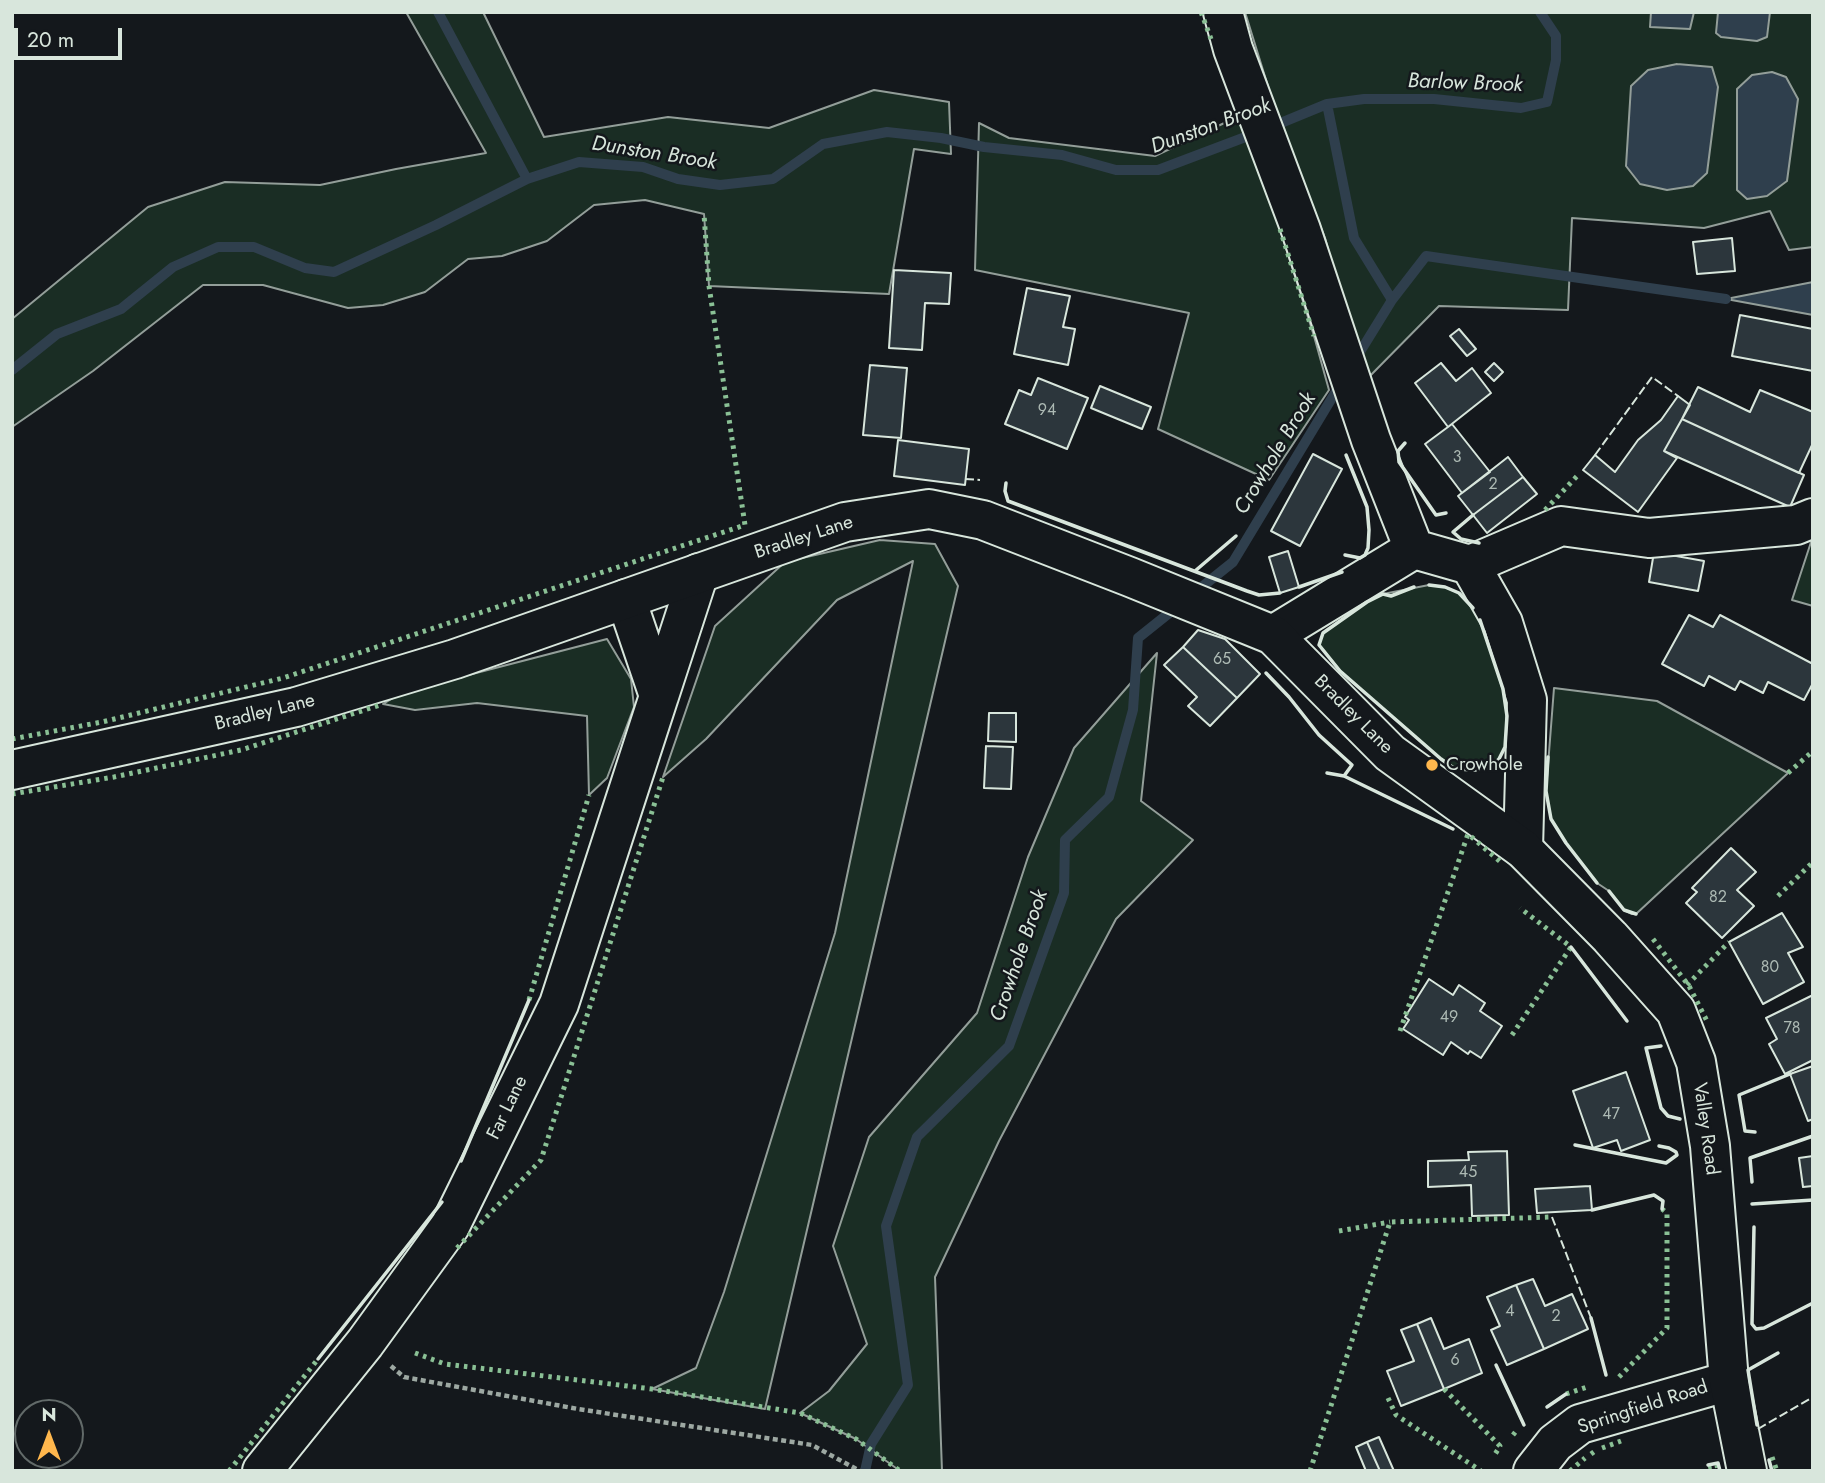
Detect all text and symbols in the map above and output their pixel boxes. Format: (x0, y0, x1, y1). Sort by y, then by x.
scale bar (18, 14, 126, 58)
text: 20 m (27, 25, 74, 55)
water label: Barlow Brook (1407, 69, 1523, 99)
water label: Dunston Brook (1148, 94, 1274, 160)
water label: Dunston Brook (590, 132, 718, 176)
water label: Crowhole Brook (1230, 388, 1322, 520)
house number: 94 (1038, 401, 1056, 421)
house number: 3 (1453, 448, 1461, 468)
house number: 2 (1488, 475, 1498, 495)
street label: Bradley Lane (752, 511, 856, 565)
house number: 65 (1213, 650, 1231, 670)
street label: Bradley Lane (1309, 671, 1397, 759)
street label: Bradley Lane (213, 690, 317, 736)
place label: Crowhole (1446, 754, 1523, 776)
marker: Crowhole (1424, 757, 1440, 773)
water label: Crowhole Brook (986, 887, 1054, 1025)
house number: 82 (1709, 888, 1727, 908)
house number: 80 (1761, 958, 1779, 978)
house number: 49 (1440, 1008, 1458, 1028)
house number: 78 (1783, 1019, 1801, 1039)
street label: Far Lane (483, 1073, 533, 1143)
street label: Valley Road (1687, 1081, 1723, 1177)
house number: 47 (1602, 1105, 1620, 1125)
house number: 45 (1459, 1163, 1477, 1183)
house number: 4 (1505, 1302, 1515, 1322)
house number: 2 (1551, 1307, 1561, 1327)
house number: 6 (1450, 1351, 1460, 1371)
street label: Springfield Road (1575, 1376, 1711, 1440)
north arrow (14, 1399, 84, 1469)
text: N (41, 1401, 57, 1428)

